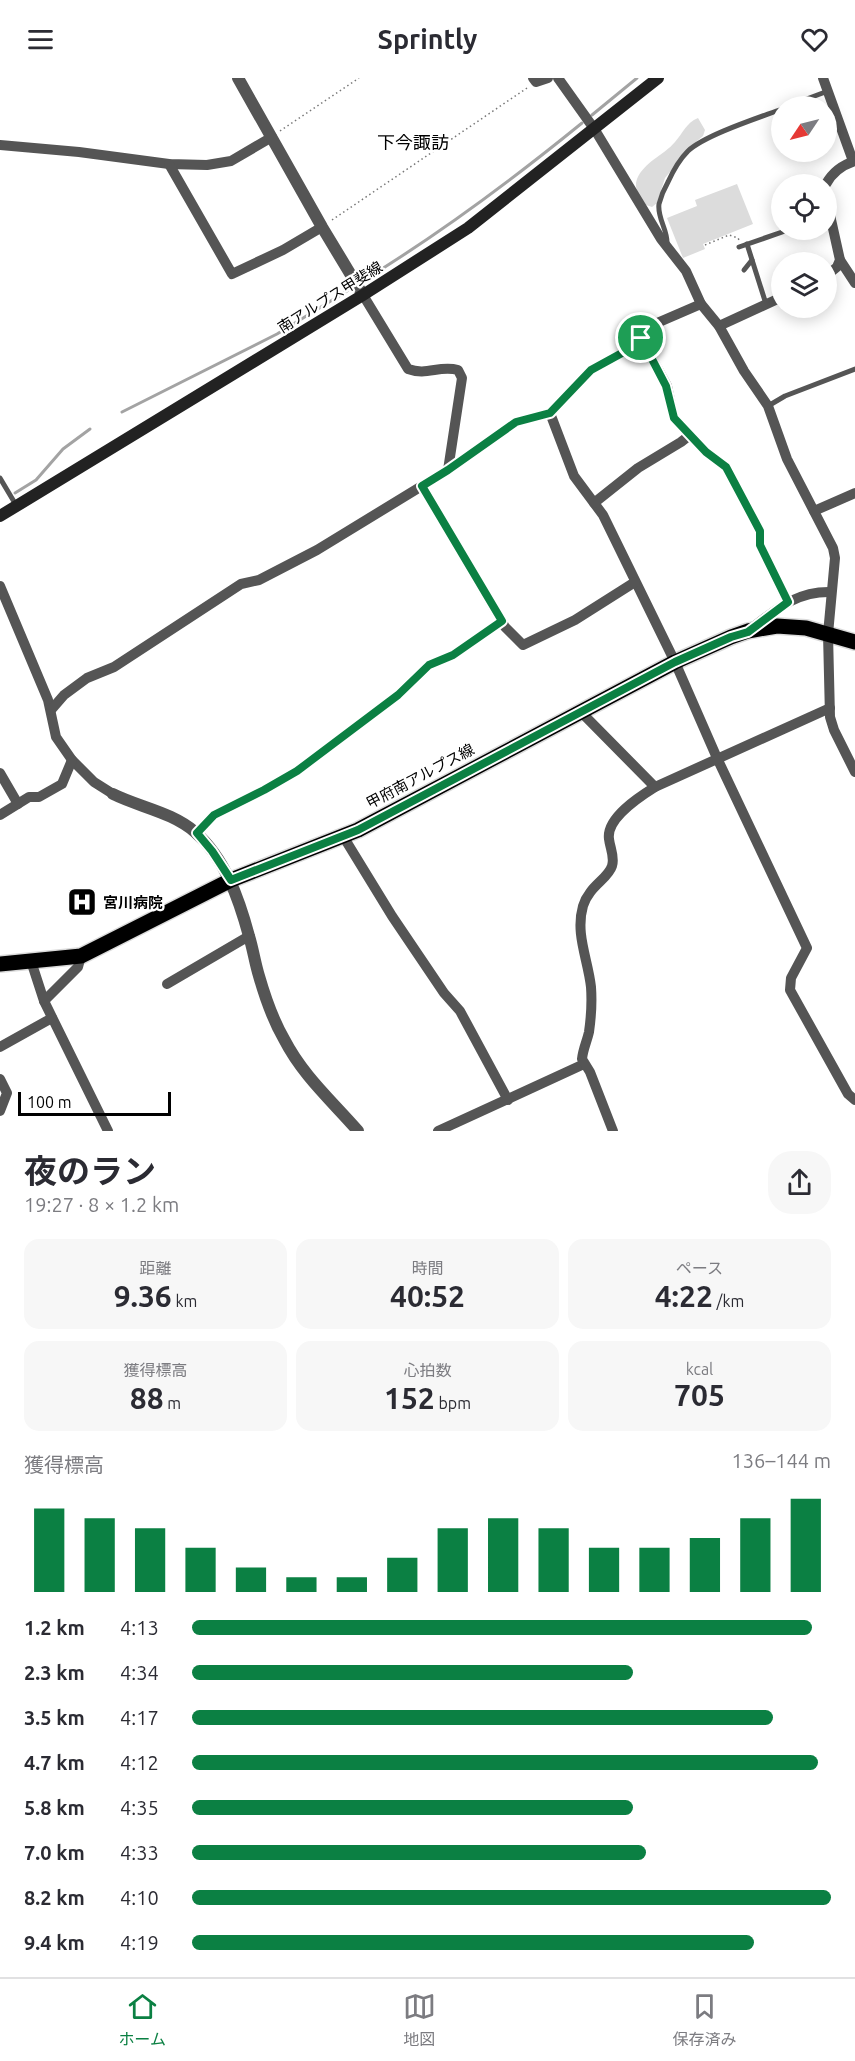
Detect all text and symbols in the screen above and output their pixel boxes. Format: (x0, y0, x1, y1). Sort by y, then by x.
icon: menu (24, 23, 57, 56)
icon: heart (798, 23, 831, 56)
text: Sprintly (378, 24, 477, 54)
north arrow (771, 96, 837, 162)
map controls (771, 96, 837, 318)
district label: 下今諏訪 (377, 132, 449, 152)
button: locate (771, 174, 837, 240)
button: layers (771, 252, 837, 318)
street label: 南アルプス甲斐線 (275, 258, 385, 336)
pin (615, 312, 666, 363)
icon: arrive (624, 321, 657, 354)
street label: 甲府南アルプス線 (363, 740, 477, 812)
hospital icon: 宮川病院 (66, 886, 98, 918)
place label: 宮川病院 (103, 894, 163, 911)
scale bar (18, 1089, 171, 1116)
text: 100 m (27, 1093, 72, 1111)
button: share (768, 1151, 831, 1214)
text: 夜のラン (24, 1152, 156, 1189)
text: 19:27 · 8 × 1.2 km (24, 1193, 179, 1216)
text: 距離 (139, 1259, 172, 1277)
text: 時間 (411, 1259, 444, 1277)
text: ペース (676, 1259, 723, 1277)
text: 9.36 (114, 1279, 172, 1313)
text: 40:52 (390, 1279, 465, 1313)
text: 4:22 (655, 1279, 713, 1313)
text: km (172, 1292, 197, 1310)
text: /km (713, 1292, 744, 1310)
text: kcal (686, 1360, 713, 1378)
text: 獲得標高 (123, 1361, 188, 1379)
text: 心拍数 (403, 1361, 452, 1379)
text: 705 (674, 1378, 725, 1412)
text: 88 (130, 1381, 164, 1415)
text: 152 (384, 1381, 435, 1415)
text: m (164, 1394, 181, 1412)
text: bpm (435, 1394, 471, 1412)
text: 136–144 m (732, 1449, 831, 1472)
text: 獲得標高 (24, 1453, 104, 1476)
text: 1.2 km (24, 1616, 85, 1639)
text: 4:13 (120, 1616, 159, 1639)
text: 2.3 km (24, 1661, 85, 1684)
text: 4:34 (120, 1661, 159, 1684)
text: 3.5 km (24, 1706, 85, 1729)
text: 4:17 (120, 1706, 159, 1729)
text: 4.7 km (24, 1751, 85, 1774)
text: 4:12 (120, 1751, 159, 1774)
text: 5.8 km (24, 1796, 85, 1819)
text: 4:35 (120, 1796, 159, 1819)
text: 7.0 km (24, 1841, 85, 1864)
text: 4:33 (120, 1841, 159, 1864)
text: 8.2 km (24, 1886, 85, 1909)
text: 4:10 (120, 1886, 159, 1909)
text: 9.4 km (24, 1931, 85, 1954)
text: 4:19 (120, 1931, 159, 1954)
tab: ホーム (118, 1990, 166, 2050)
tab: 地図 (403, 1990, 436, 2050)
tab: 保存済み (673, 1990, 737, 2050)

